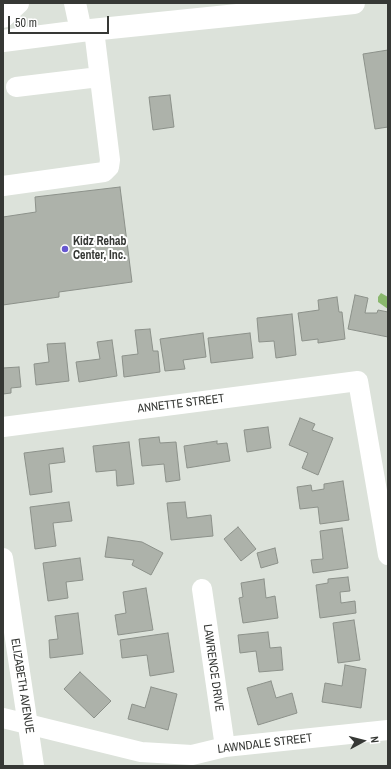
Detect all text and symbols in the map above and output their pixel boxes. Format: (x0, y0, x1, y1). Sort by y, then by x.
scale bar (10, 8, 111, 34)
text: 50 m (15, 15, 37, 31)
place label: Kidz Rehab Center, Inc. (73, 235, 127, 263)
marker: Kidz Rehab Center, Inc. (60, 244, 70, 254)
street label: ANNETTE STREET (137, 392, 225, 416)
street label: LAWRENCE DRIVE (200, 623, 226, 713)
street label: ELIZABETH AVENUE (7, 637, 37, 735)
north arrow (343, 721, 383, 761)
street label: LAWNDALE STREET (217, 731, 313, 757)
text: N (368, 735, 382, 744)

